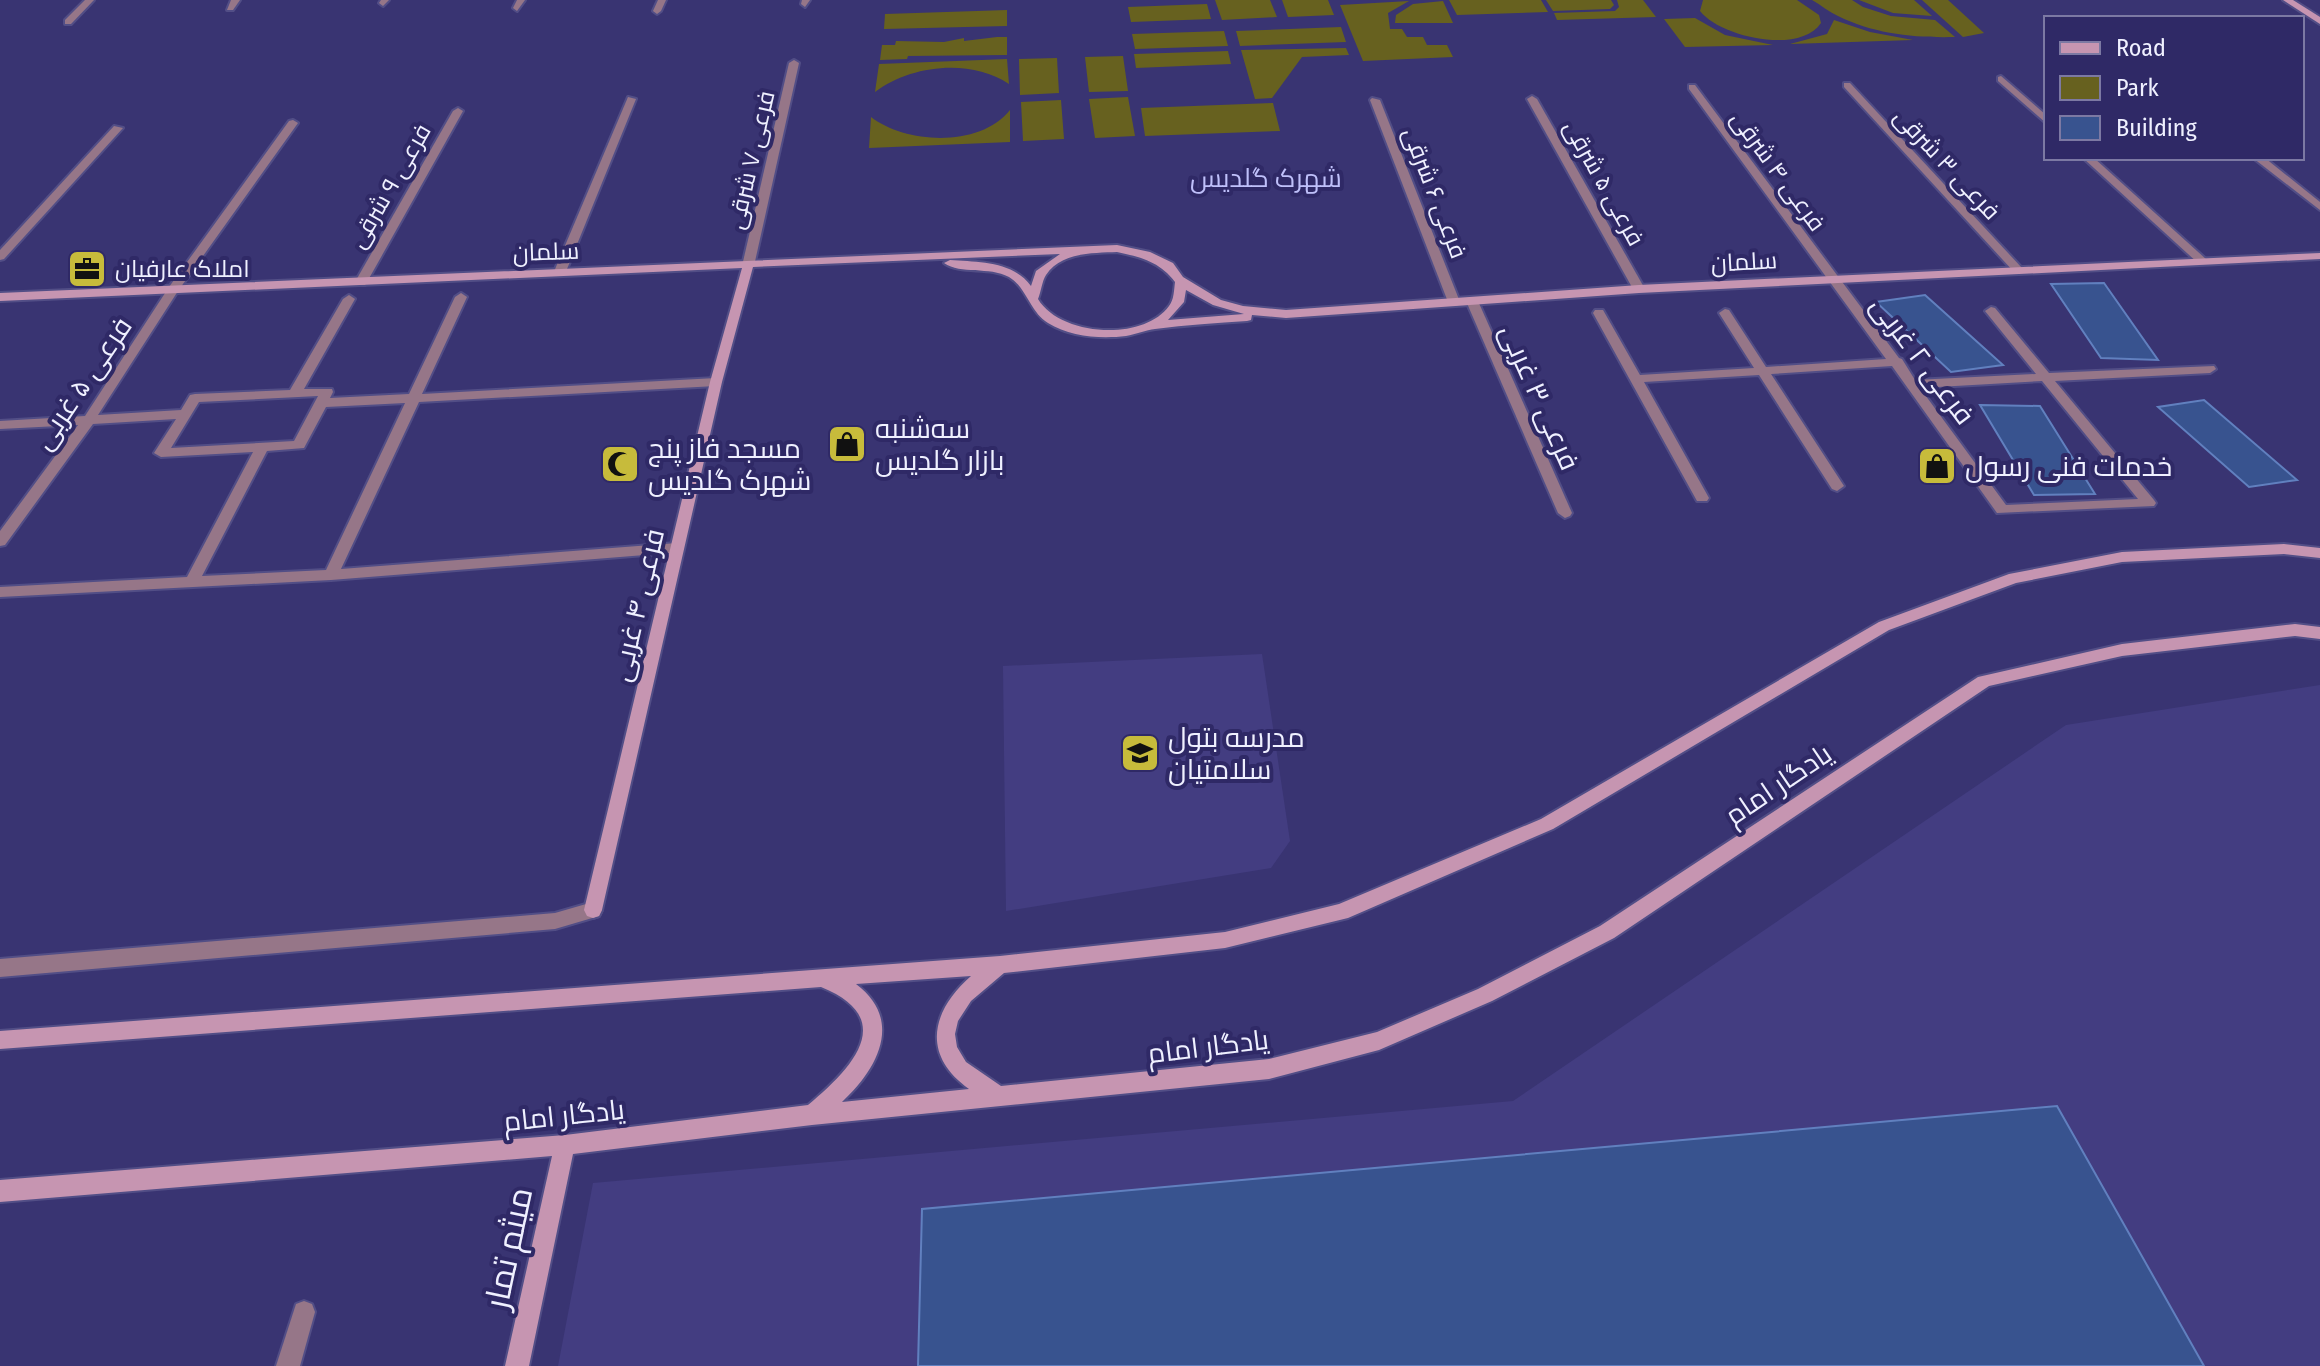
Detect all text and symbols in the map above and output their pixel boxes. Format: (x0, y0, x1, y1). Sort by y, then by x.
legend (2044, 16, 2304, 160)
text: Road (2116, 34, 2166, 62)
text: Park (2116, 74, 2159, 102)
street label: فرعی ۷ شرقی (721, 88, 781, 232)
street label: فرعی ۳ شرقی (1888, 102, 2006, 226)
street label: فرعی ۴ شرقی (1725, 105, 1831, 237)
text: Building (2116, 114, 2198, 142)
street label: فرعی ۵ شرقی (1558, 115, 1650, 251)
street label: فرعی ۹ شرقی (343, 119, 437, 253)
street label: فرعی ۶ شرقی (1397, 124, 1473, 262)
district label: شهرک گلدیس (1190, 163, 1342, 194)
street label: سلمان (512, 237, 580, 267)
street label: سلمان (1710, 246, 1778, 278)
office icon: املاک عارفیان (66, 248, 108, 290)
place label: املاک عارفیان (115, 255, 250, 283)
street label: فرعی ۲ غربی (1864, 290, 1981, 431)
street label: فرعی ۵ غربی (26, 311, 139, 456)
street label: فرعی ۳ غربی (1493, 319, 1586, 475)
place label: سه‌شنبه بازار گلدیس (875, 412, 1004, 477)
shop icon: سه‌شنبه بازار گلدیس (826, 423, 868, 465)
place label: مسجد فاز پنج شهرک گلدیس (648, 432, 811, 497)
mosque icon: مسجد فاز پنج شهرک گلدیس (599, 443, 641, 485)
shop icon: خدمات فنی رسول (1916, 445, 1958, 487)
place label: خدمات فنی رسول (1965, 450, 2172, 483)
street label: فرعی ۴ غربی (604, 526, 671, 685)
place label: مدرسه بتول سلامتیان (1168, 721, 1305, 786)
school or university icon: مدرسه بتول سلامتیان (1119, 732, 1161, 774)
street label: یادگار امام (1719, 736, 1840, 835)
street label: یادگار امام (1146, 1023, 1271, 1073)
street label: یادگار امام (502, 1093, 627, 1141)
street label: میثم تمار (475, 1184, 544, 1315)

